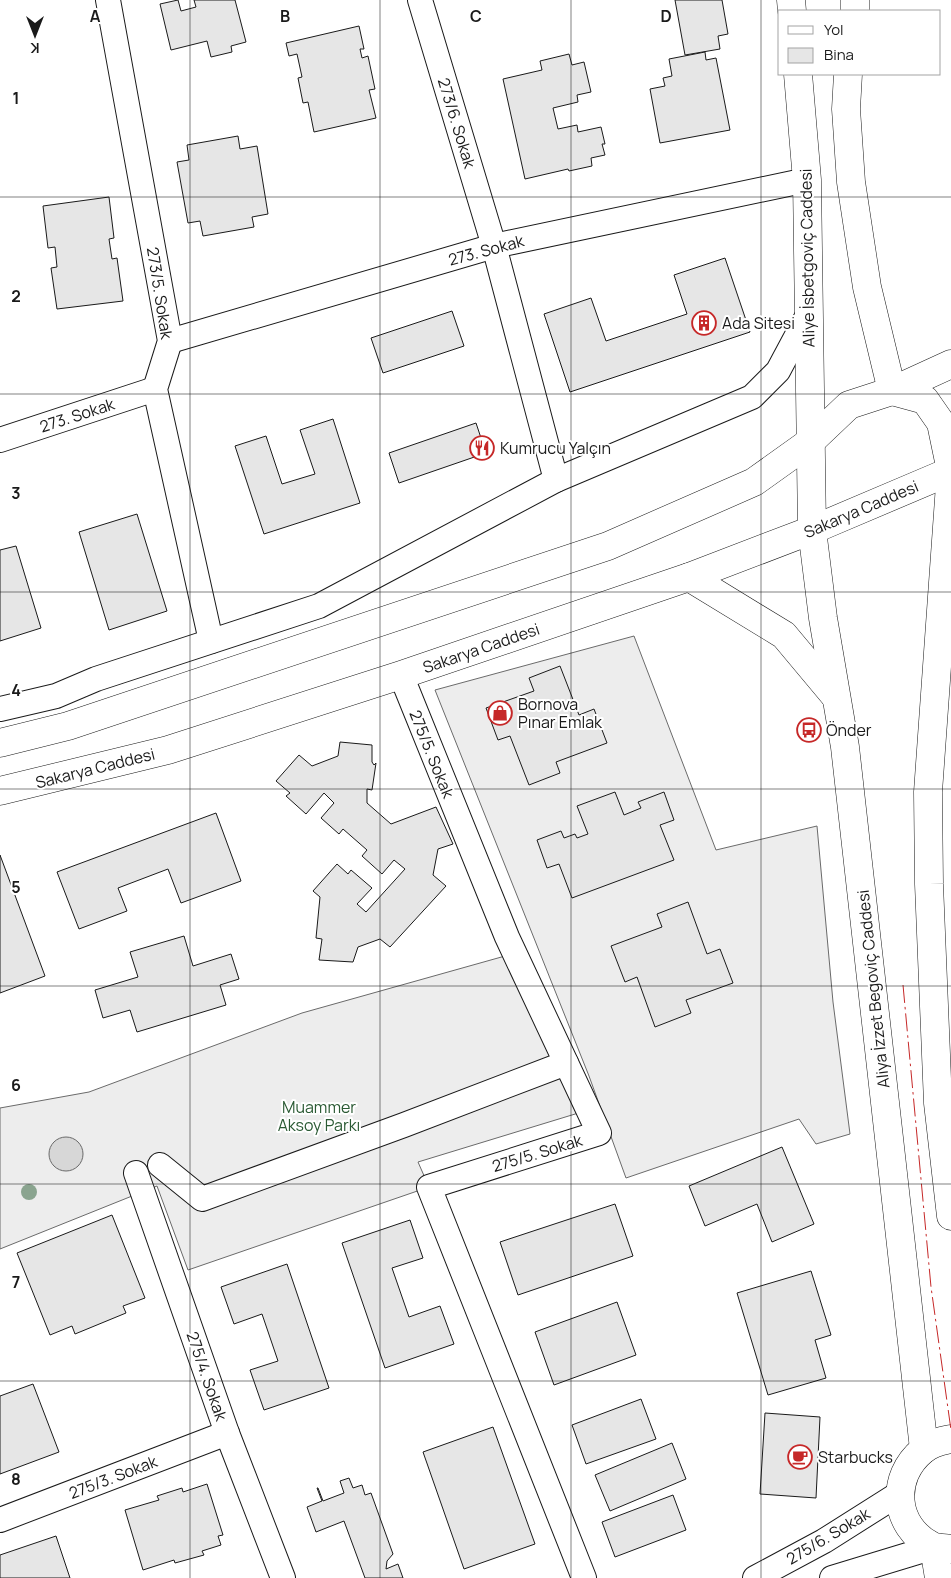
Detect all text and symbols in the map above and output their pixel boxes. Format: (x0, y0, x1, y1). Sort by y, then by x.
text: A (90, 5, 101, 27)
text: B (280, 5, 290, 27)
text: C (470, 5, 482, 27)
text: D (660, 5, 672, 27)
north arrow (10, 10, 60, 60)
legend (778, 10, 941, 75)
text: Yol (824, 19, 844, 40)
text: K (30, 39, 40, 58)
text: Bina (824, 44, 854, 65)
street label: 273/6. Sokak (433, 75, 481, 172)
text: 1 (12, 87, 20, 109)
street label: Aliye İsbetgoviç Caddesi (794, 168, 820, 348)
street label: 273. Sokak (446, 229, 527, 271)
street label: 273/5. Sokak (142, 245, 178, 342)
text: 2 (11, 285, 21, 307)
building icon: Ada Sitesi (691, 310, 717, 336)
place label: Ada Sitesi (722, 312, 795, 334)
street label: 273. Sokak (37, 392, 118, 437)
restaurant icon: Kumrucu Yalçın (469, 435, 495, 461)
place label: Kumrucu Yalçın (500, 437, 611, 459)
street label: Sakarya Caddesi (800, 475, 922, 543)
text: 3 (11, 482, 21, 504)
street label: Sakarya Caddesi (420, 618, 542, 678)
text: 4 (11, 679, 21, 701)
place label: Bornova Pınar Emlak (518, 693, 603, 733)
shop icon: Bornova Pınar Emlak (487, 700, 513, 726)
street label: 275/5. Sokak (404, 707, 460, 802)
bus stop icon: Önder (796, 717, 822, 743)
place label: Önder (826, 719, 872, 741)
street label: Sakarya Caddesi (33, 743, 157, 793)
text: 5 (11, 876, 21, 898)
street label: Aliya İzzet Begoviç Caddesi (852, 889, 894, 1089)
text: 6 (11, 1074, 21, 1096)
park label: Muammer Aksoy Parkı (278, 1096, 360, 1136)
street label: 275/5. Sokak (489, 1129, 586, 1177)
text: 7 (12, 1271, 20, 1293)
street label: 275/4. Sokak (181, 1328, 233, 1425)
cafe icon: Starbucks (787, 1444, 813, 1470)
place label: Starbucks (818, 1446, 893, 1468)
street label: 275/3. Sokak (66, 1450, 161, 1504)
text: 8 (11, 1468, 21, 1490)
street label: 275/6. Sokak (782, 1502, 875, 1570)

